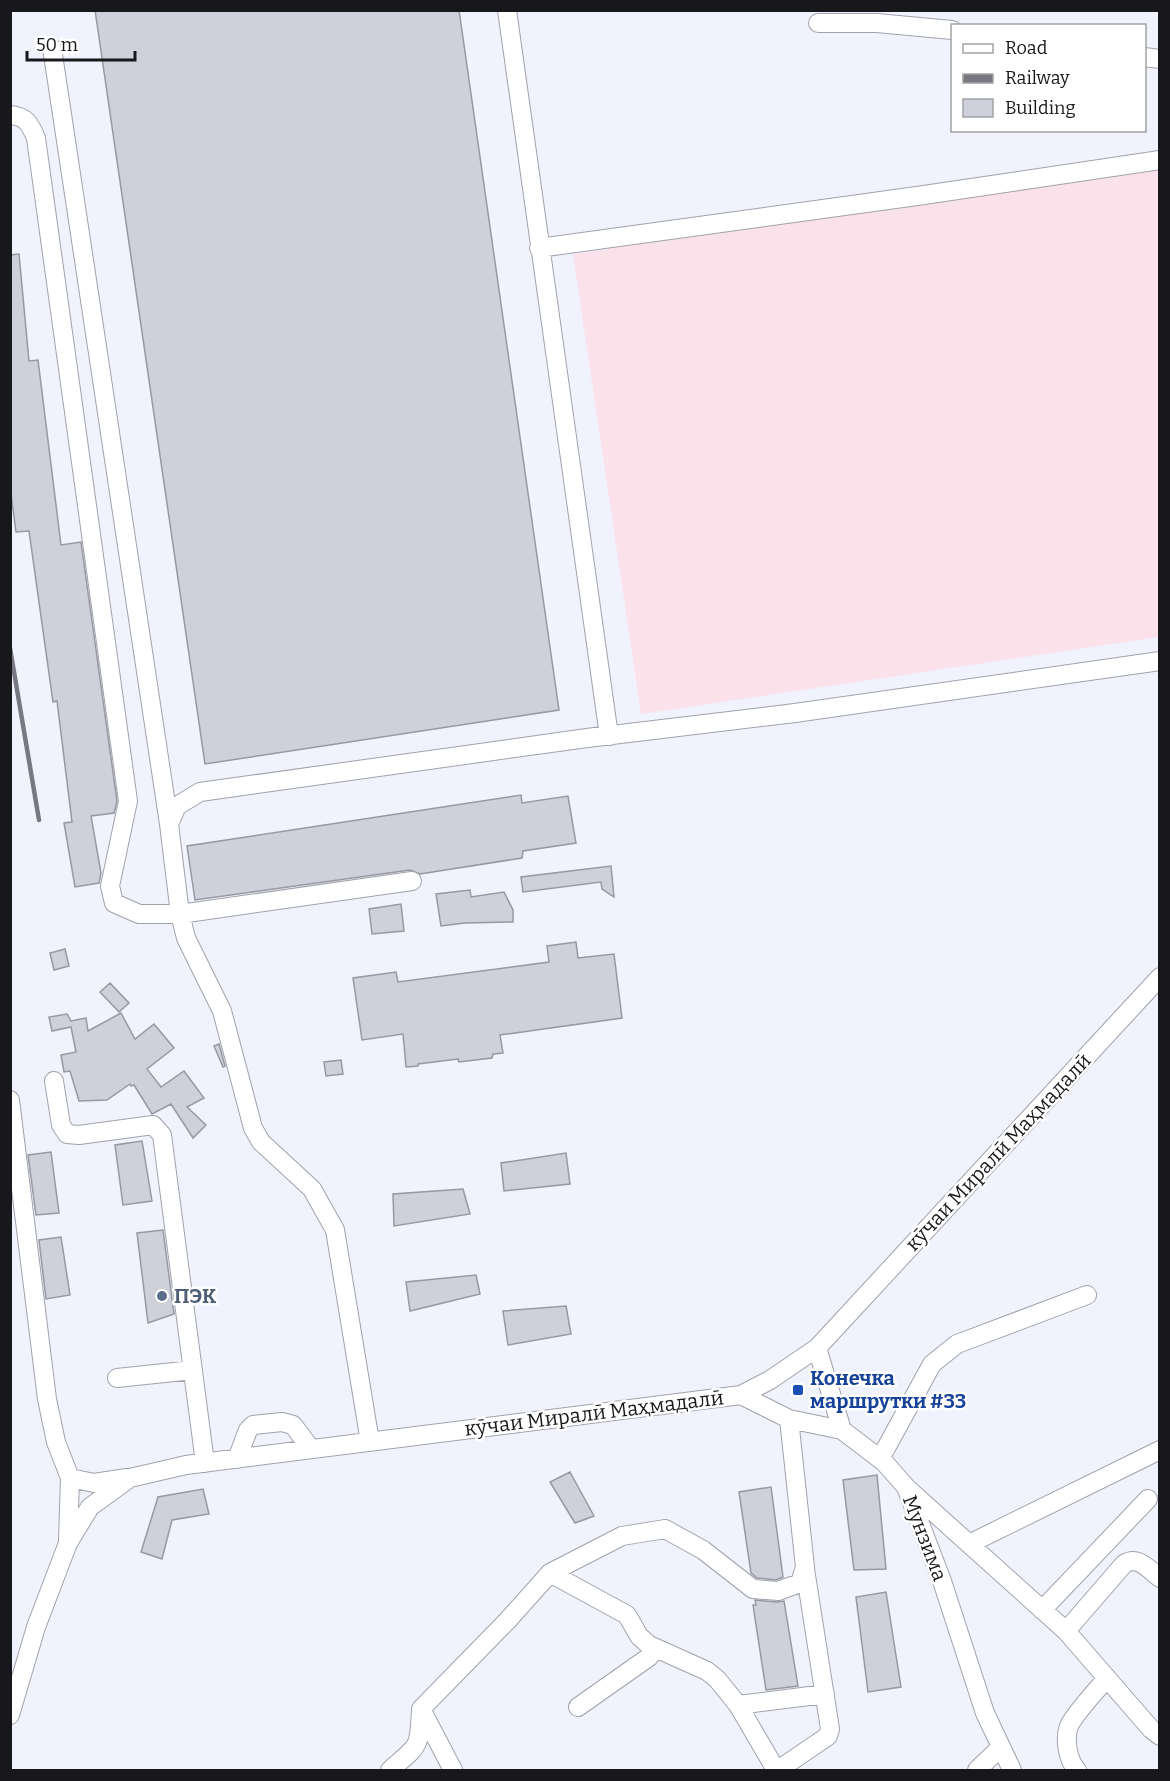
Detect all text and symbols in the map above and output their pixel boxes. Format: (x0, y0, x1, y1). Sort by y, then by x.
scale bar (27, 24, 135, 62)
legend (951, 24, 1146, 132)
text: 50 m (36, 34, 78, 56)
text: Road (1005, 37, 1048, 59)
text: Railway (1005, 67, 1070, 89)
text: Building (1005, 97, 1076, 119)
street label: кӯчаи Миралӣ Маҳмадалӣ (900, 1048, 1096, 1256)
place label: ПЭК (174, 1284, 217, 1308)
marker: ПЭК (155, 1289, 169, 1303)
place label: Конечка маршрутки #33 (810, 1366, 966, 1413)
marker: Конечка маршрутки #33 (791, 1383, 805, 1397)
street label: кӯчаи Миралӣ Маҳмадалӣ (463, 1385, 725, 1441)
street label: Мунзима (898, 1492, 952, 1584)

